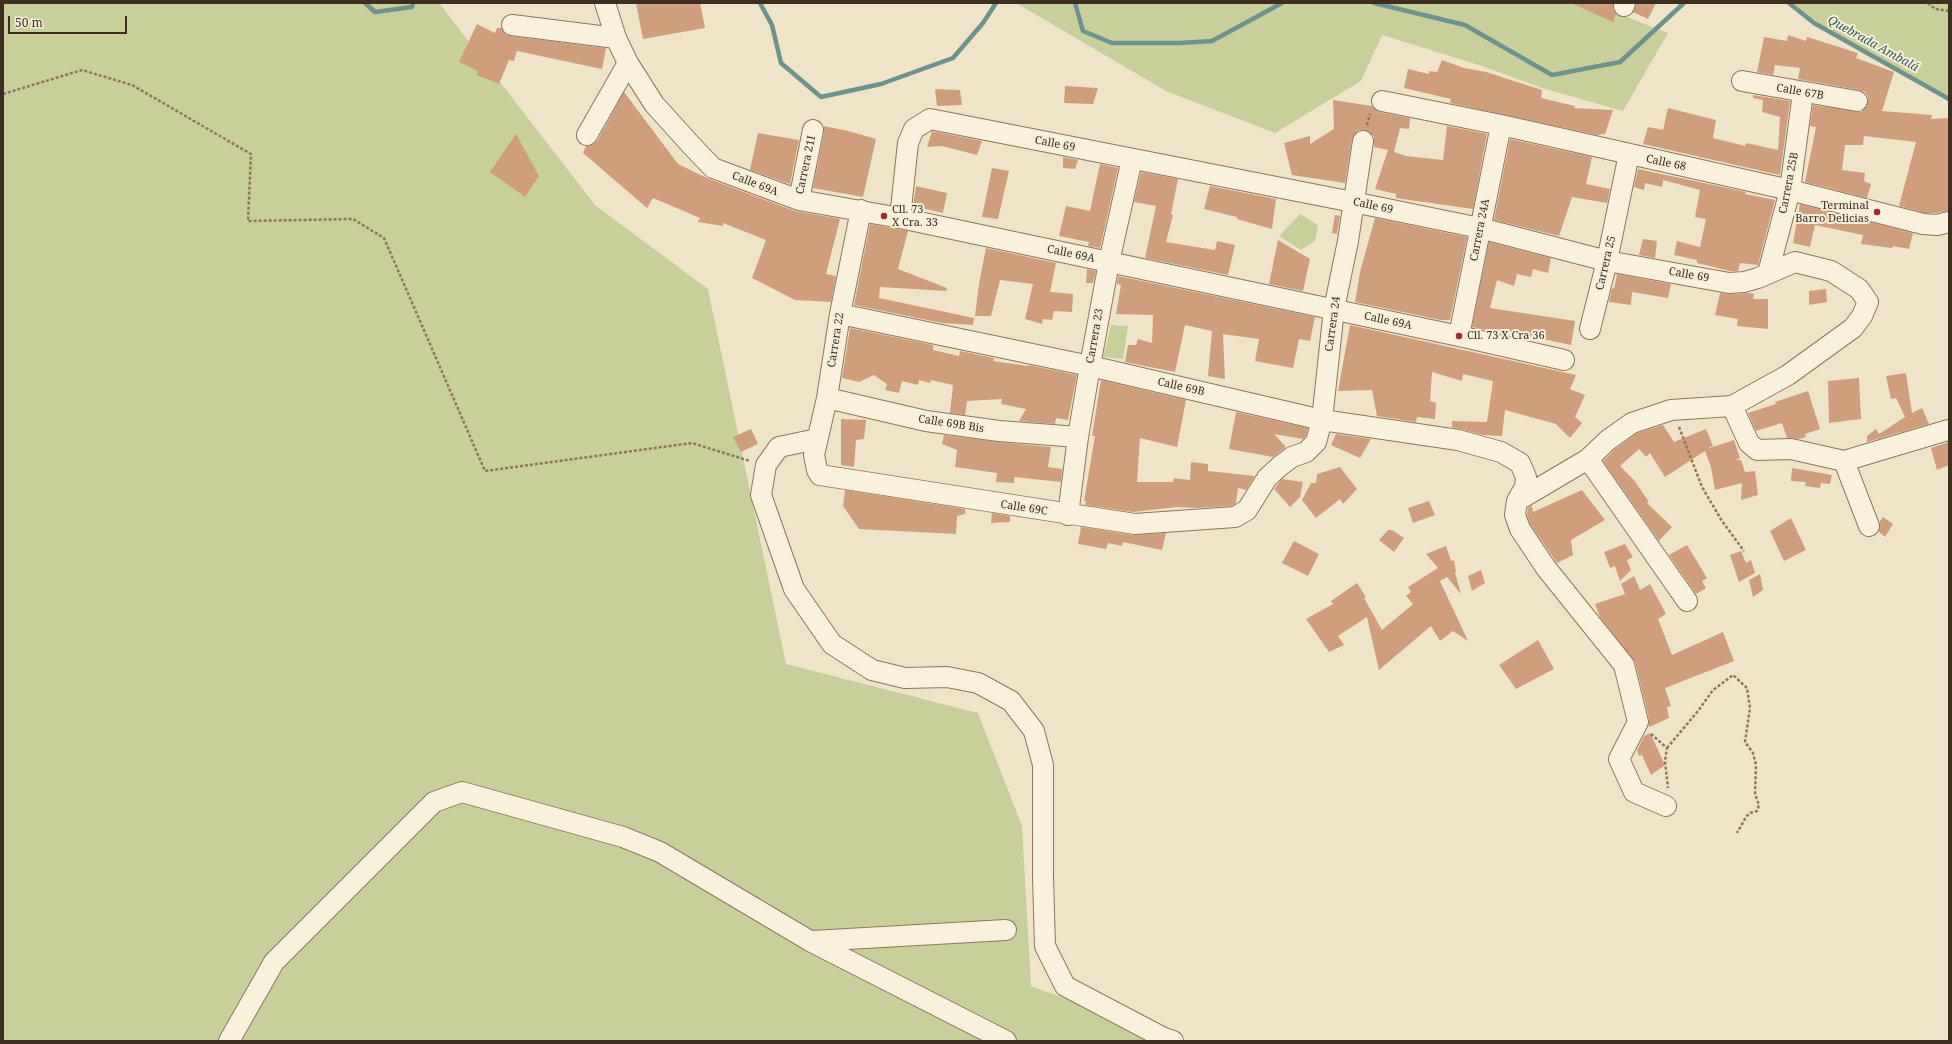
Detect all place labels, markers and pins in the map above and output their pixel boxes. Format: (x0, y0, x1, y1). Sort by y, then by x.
place label: Terminal Barro Delicias (1795, 199, 1869, 225)
place label: Cll. 73 X Cra. 33 (892, 203, 938, 229)
marker: Terminal Barro Delicias (1872, 207, 1882, 217)
marker: Cll. 73 X Cra. 33 (879, 211, 889, 221)
place label: Cll. 73 X Cra 36 (1467, 329, 1545, 343)
marker: Cll. 73 X Cra 36 (1454, 331, 1464, 341)

